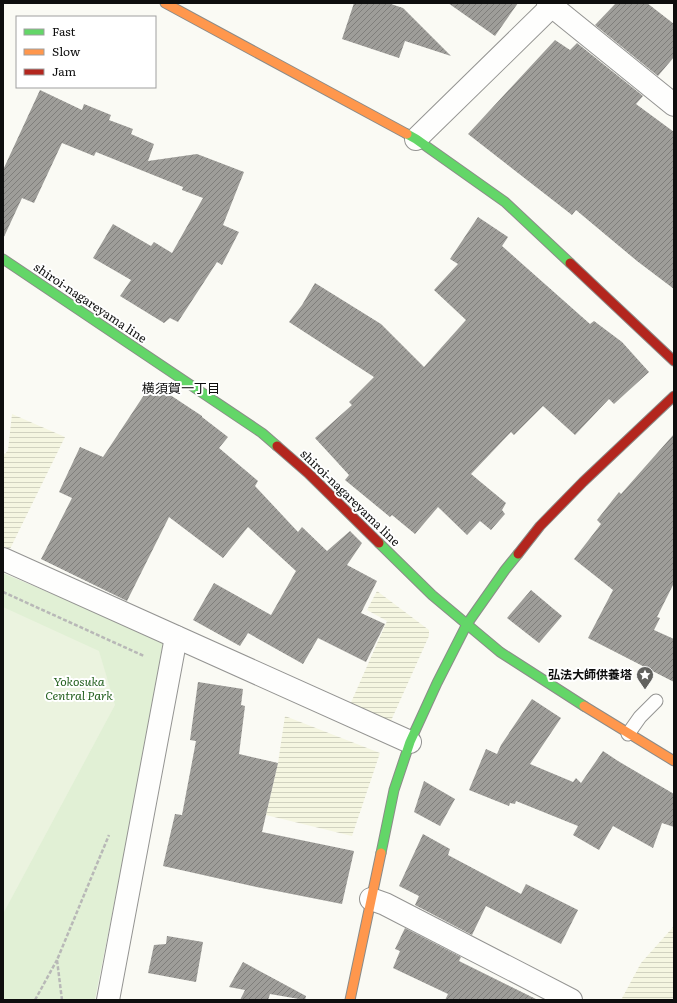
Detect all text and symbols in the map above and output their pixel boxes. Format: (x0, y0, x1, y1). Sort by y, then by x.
legend (16, 16, 156, 88)
text: Fast (52, 22, 76, 40)
text: Slow (52, 42, 81, 60)
text: Jam (52, 62, 77, 80)
street label: shiroi-nagareyama line (30, 258, 151, 347)
district label: 横須賀一丁目 (142, 378, 220, 397)
street label: shiroi-nagareyama line (297, 445, 405, 550)
place label: 弘法大師供養塔 (548, 665, 632, 683)
place icon: 弘法大師供養塔 (635, 665, 655, 690)
park label: Yokosuka Central Park (45, 672, 113, 704)

